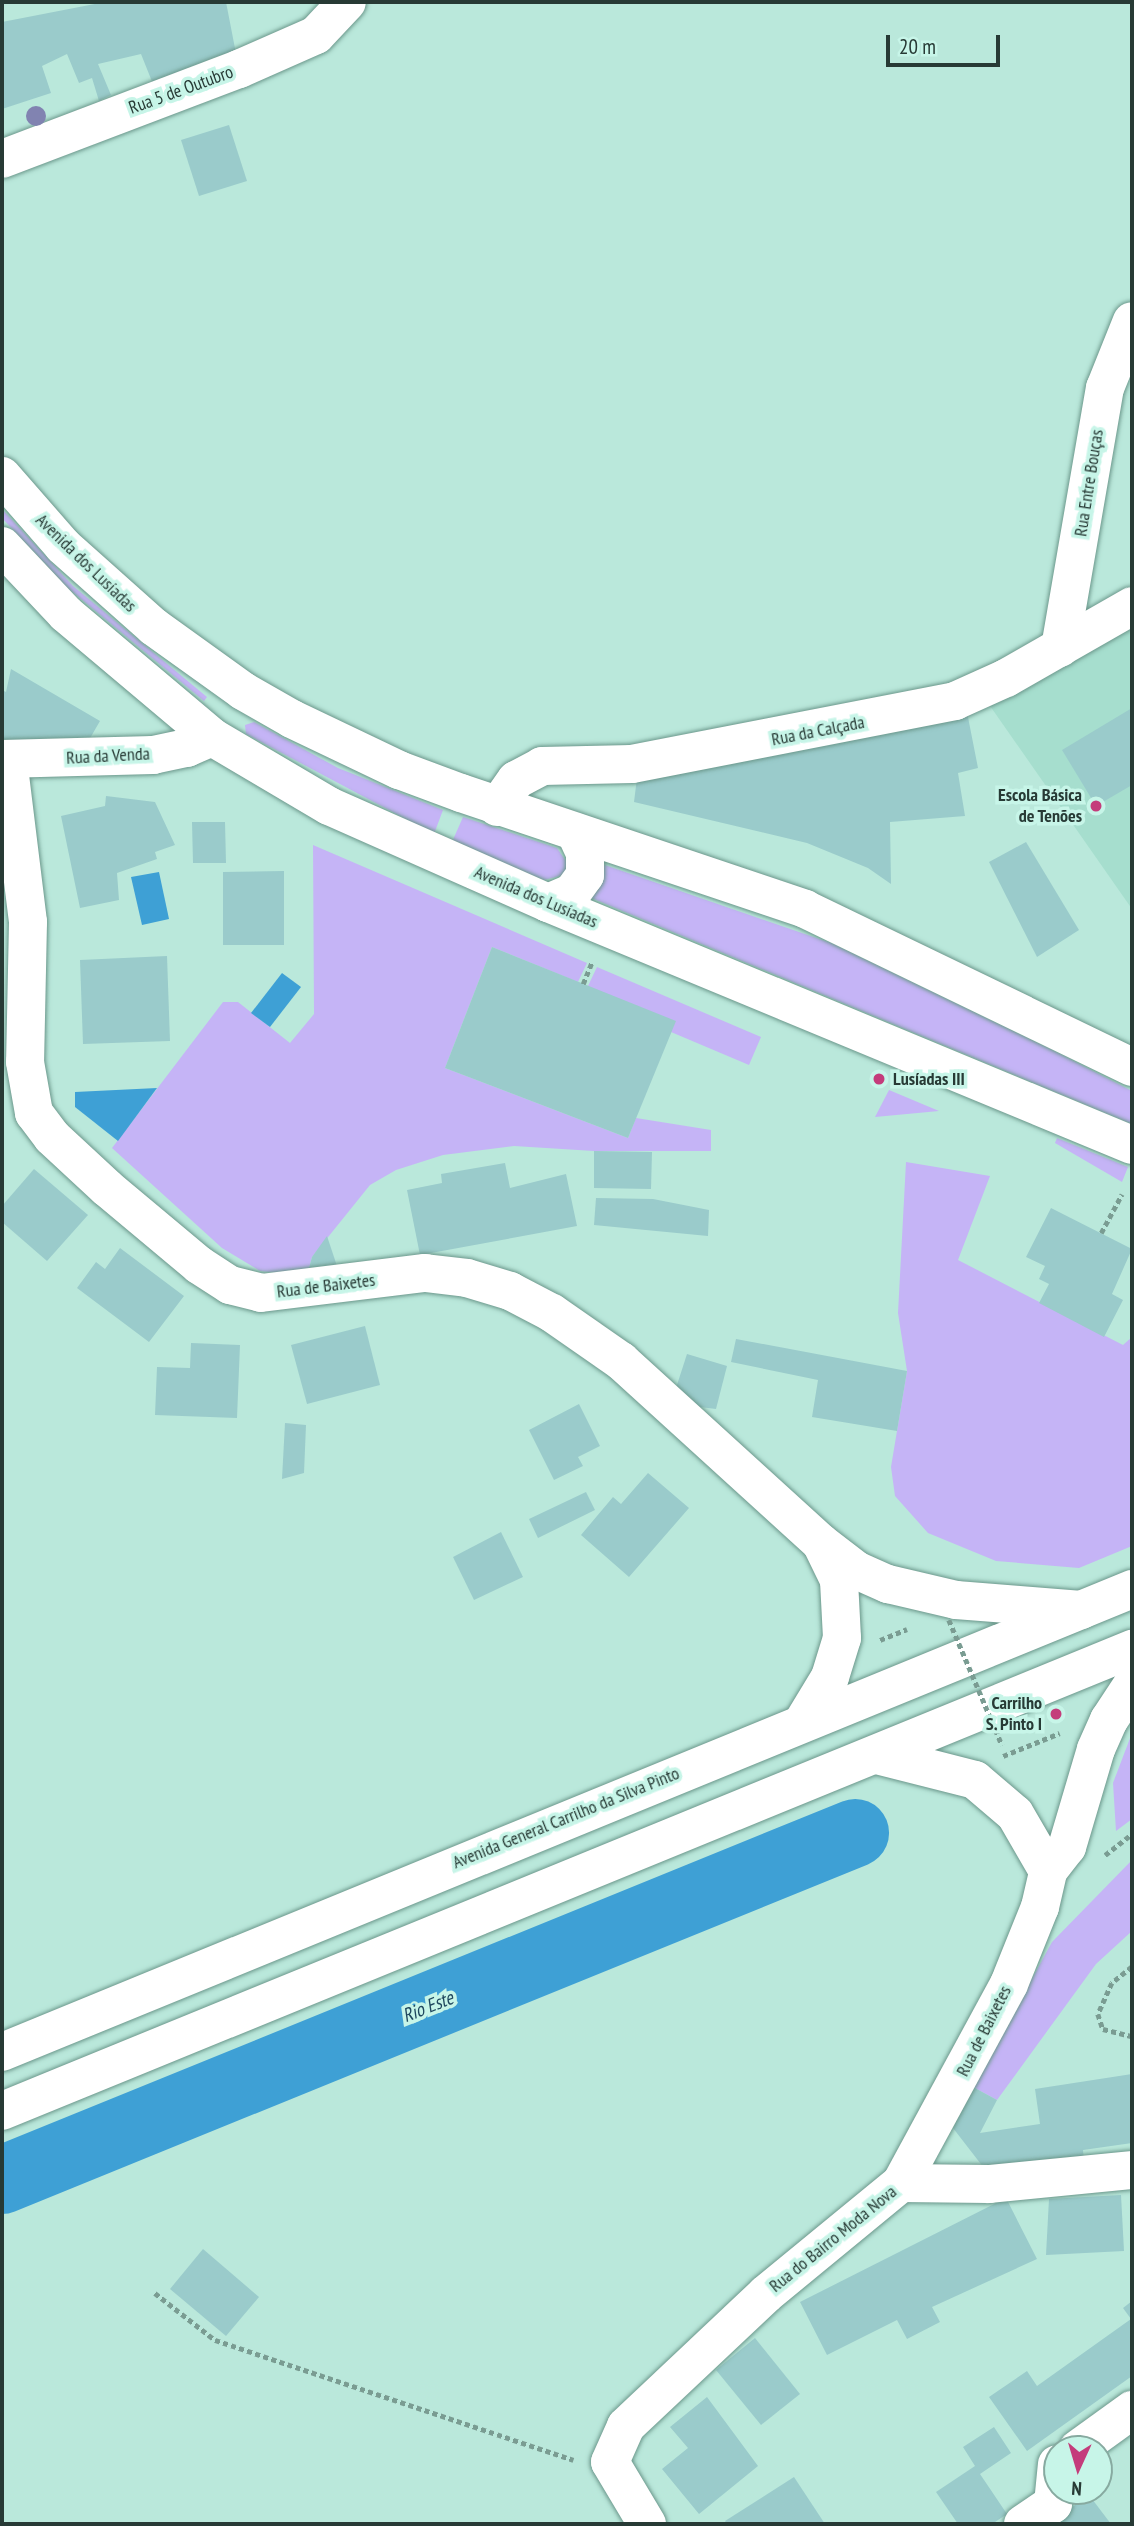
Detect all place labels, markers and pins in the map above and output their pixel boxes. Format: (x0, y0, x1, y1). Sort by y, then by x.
place label: Escola Básica de Tenões (998, 785, 1082, 828)
marker: Escola Básica de Tenões (1088, 798, 1104, 814)
place label: Lusíadas III (893, 1068, 965, 1090)
marker: Lusíadas III (871, 1071, 887, 1087)
place label: Carrilho S. Pinto I (985, 1693, 1042, 1736)
marker: Carrilho S. Pinto I (1048, 1706, 1064, 1722)

